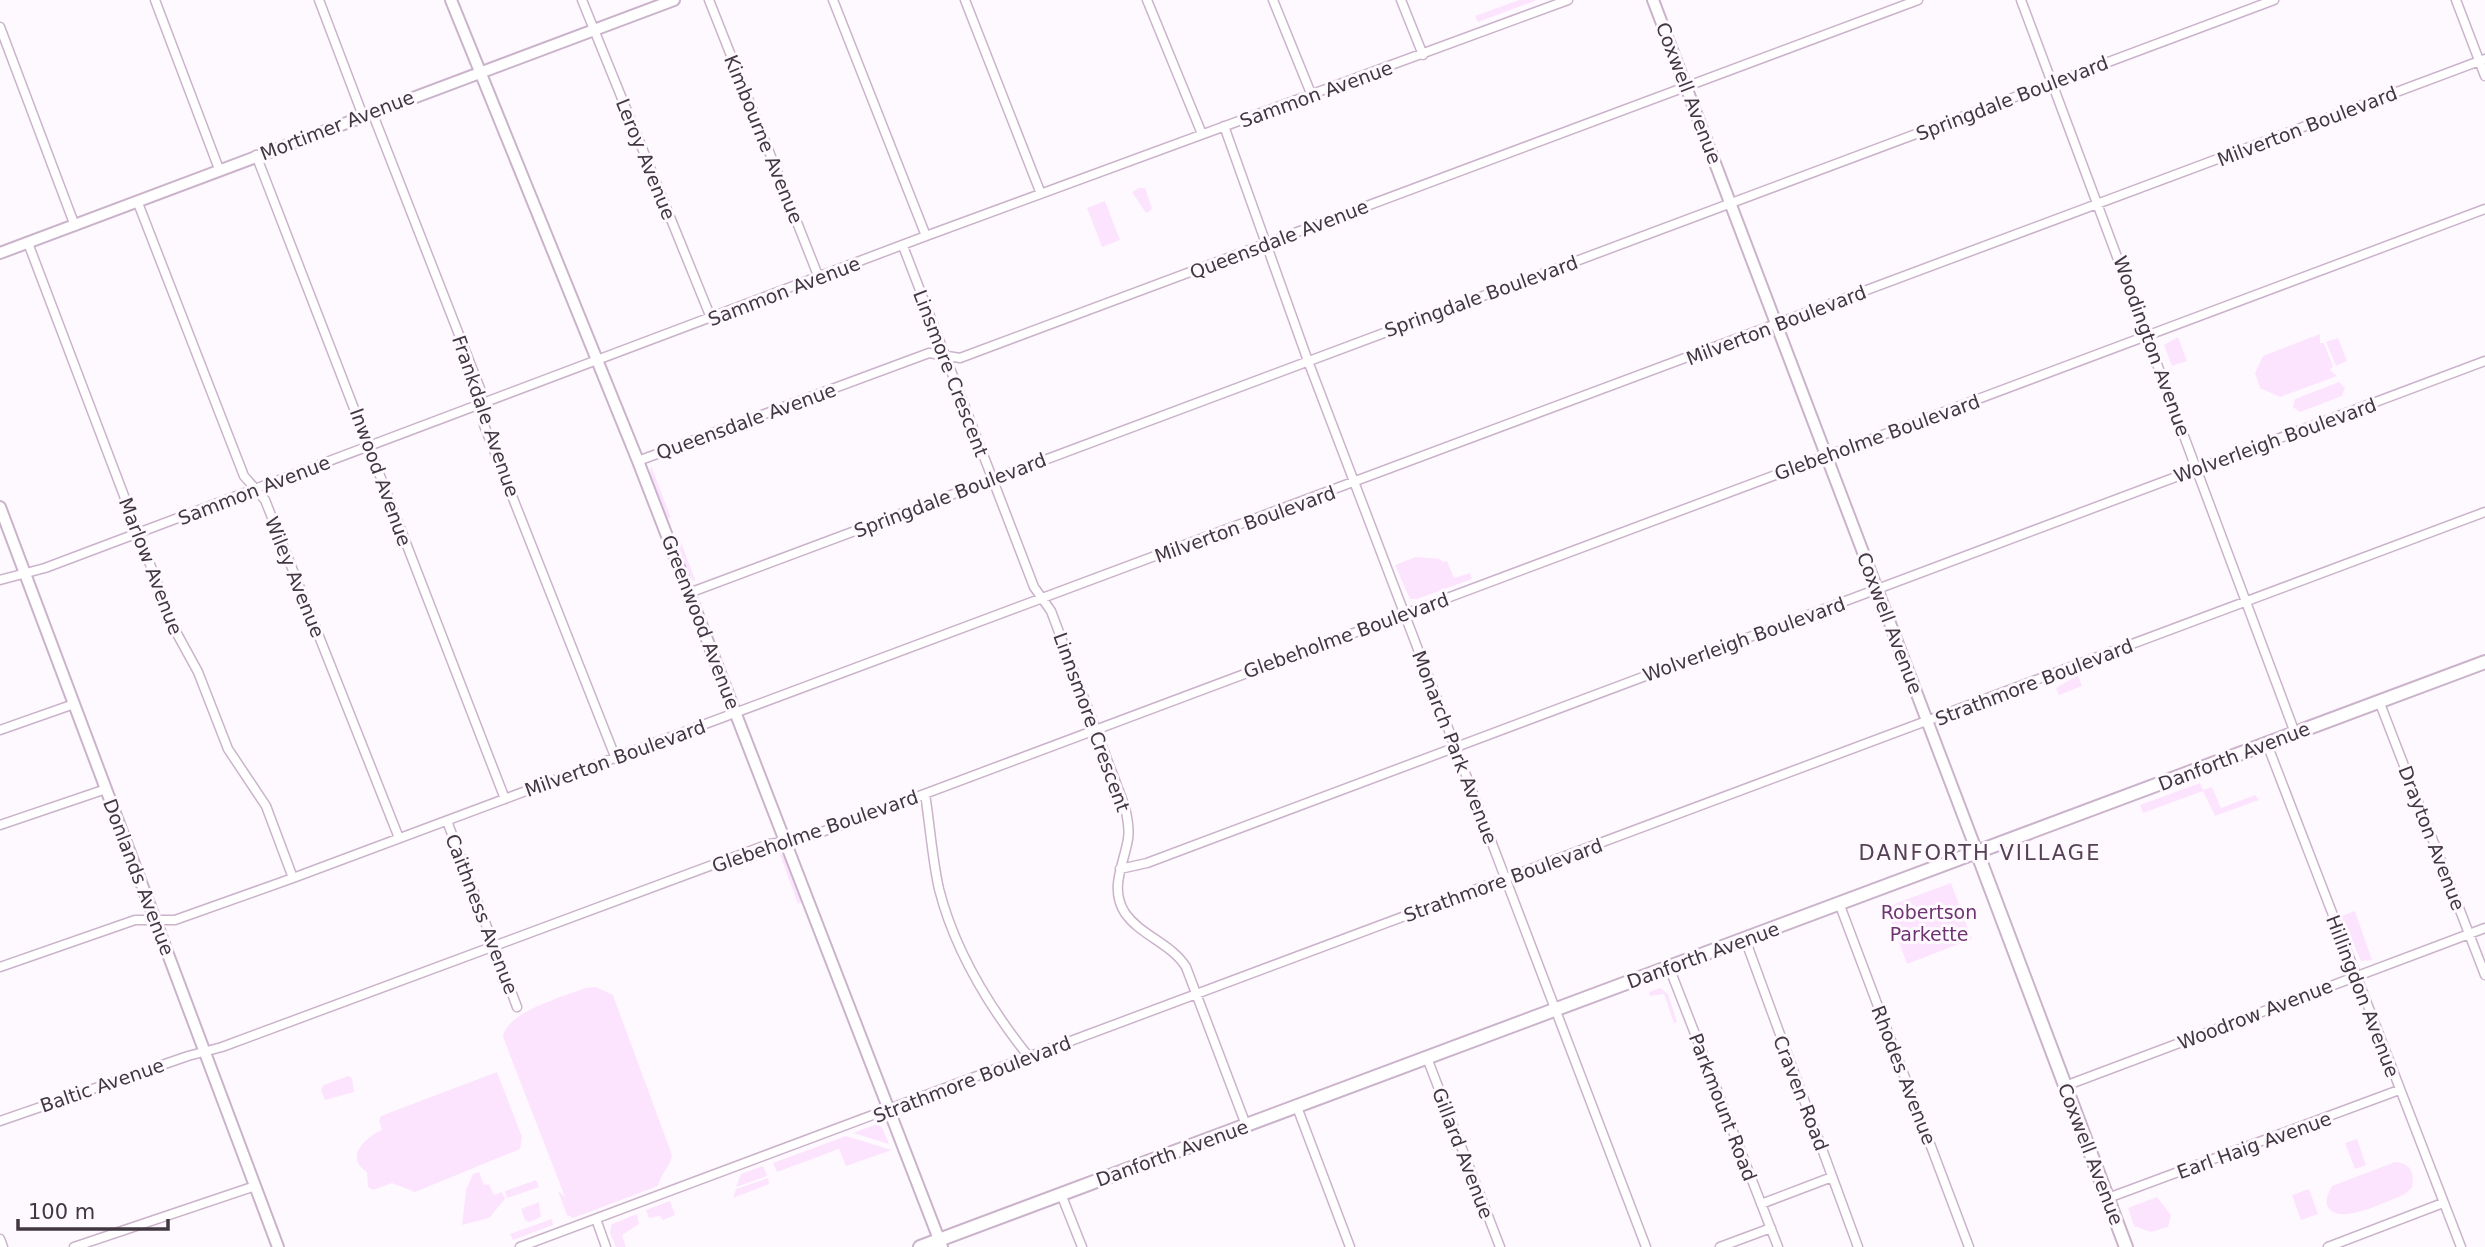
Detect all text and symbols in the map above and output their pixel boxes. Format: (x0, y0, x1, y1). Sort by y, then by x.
street label: Coxwell Avenue (1652, 19, 1726, 167)
street label: Springdale Boulevard (1913, 51, 2111, 145)
street label: Kimbourne Avenue (720, 52, 808, 226)
street label: Sammon Avenue (1237, 56, 1395, 132)
street label: Milverton Boulevard (2214, 82, 2400, 170)
street label: Mortimer Avenue (257, 85, 417, 165)
street label: Leroy Avenue (612, 95, 680, 223)
street label: Queensdale Avenue (1187, 195, 1371, 283)
street label: Springdale Boulevard (1381, 251, 1581, 341)
street label: Sammon Avenue (705, 252, 863, 330)
street label: Woodington Avenue (2109, 253, 2195, 439)
street label: Milverton Boulevard (1683, 281, 1869, 369)
street label: Linsmore Crescent (909, 286, 993, 460)
street label: Frankdale Avenue (448, 332, 524, 500)
street label: Queensdale Avenue (653, 378, 839, 464)
street label: Glebeholme Boulevard (1771, 390, 1983, 484)
street label: Wolverleigh Boulevard (2171, 393, 2379, 487)
street label: Inwood Avenue (346, 405, 416, 549)
street label: Springdale Boulevard (851, 448, 1049, 542)
street label: Sammon Avenue (175, 451, 333, 529)
street label: Milverton Boulevard (1152, 481, 1338, 567)
street label: Marlow Avenue (115, 494, 187, 638)
street label: Wiley Avenue (261, 513, 329, 641)
street label: Greenwood Avenue (658, 532, 744, 712)
street label: Coxwell Avenue (1853, 549, 1927, 697)
street label: Glebeholme Boulevard (1240, 588, 1452, 682)
street label: Wolverleigh Boulevard (1640, 592, 1848, 686)
street label: Linnsmore Crescent (1049, 629, 1135, 815)
street label: Strathmore Boulevard (1932, 634, 2136, 730)
street label: Monarch Park Avenue (1408, 647, 1502, 847)
street label: Milverton Boulevard (522, 715, 708, 801)
street label: Danforth Avenue (2155, 717, 2313, 795)
street label: Drayton Avenue (2394, 763, 2470, 913)
street label: Glebeholme Boulevard (709, 785, 921, 877)
street label: Donlands Avenue (99, 796, 179, 958)
street label: Caithness Avenue (441, 831, 523, 997)
street label: Strathmore Boulevard (1401, 834, 1605, 926)
district label: DANFORTH VILLAGE (1859, 841, 2101, 865)
park label: Robertson Parkette (1881, 901, 1977, 945)
street label: Hillingdon Avenue (2322, 912, 2404, 1080)
street label: Danforth Avenue (1624, 917, 1782, 993)
street label: Woodrow Avenue (2174, 974, 2336, 1054)
street label: Rhodes Avenue (1867, 1002, 1941, 1148)
street label: Parkmount Road (1685, 1030, 1761, 1184)
street label: Strathmore Boulevard (870, 1031, 1074, 1127)
street label: Craven Road (1769, 1032, 1833, 1154)
street label: Baltic Avenue (37, 1053, 167, 1117)
street label: Coxwell Avenue (2054, 1080, 2128, 1228)
street label: Gillard Avenue (1428, 1084, 1498, 1222)
street label: Earl Haig Avenue (2174, 1107, 2334, 1183)
street label: Danforth Avenue (1093, 1115, 1251, 1191)
scale bar (18, 1188, 168, 1232)
text: 100 m (28, 1200, 95, 1224)

